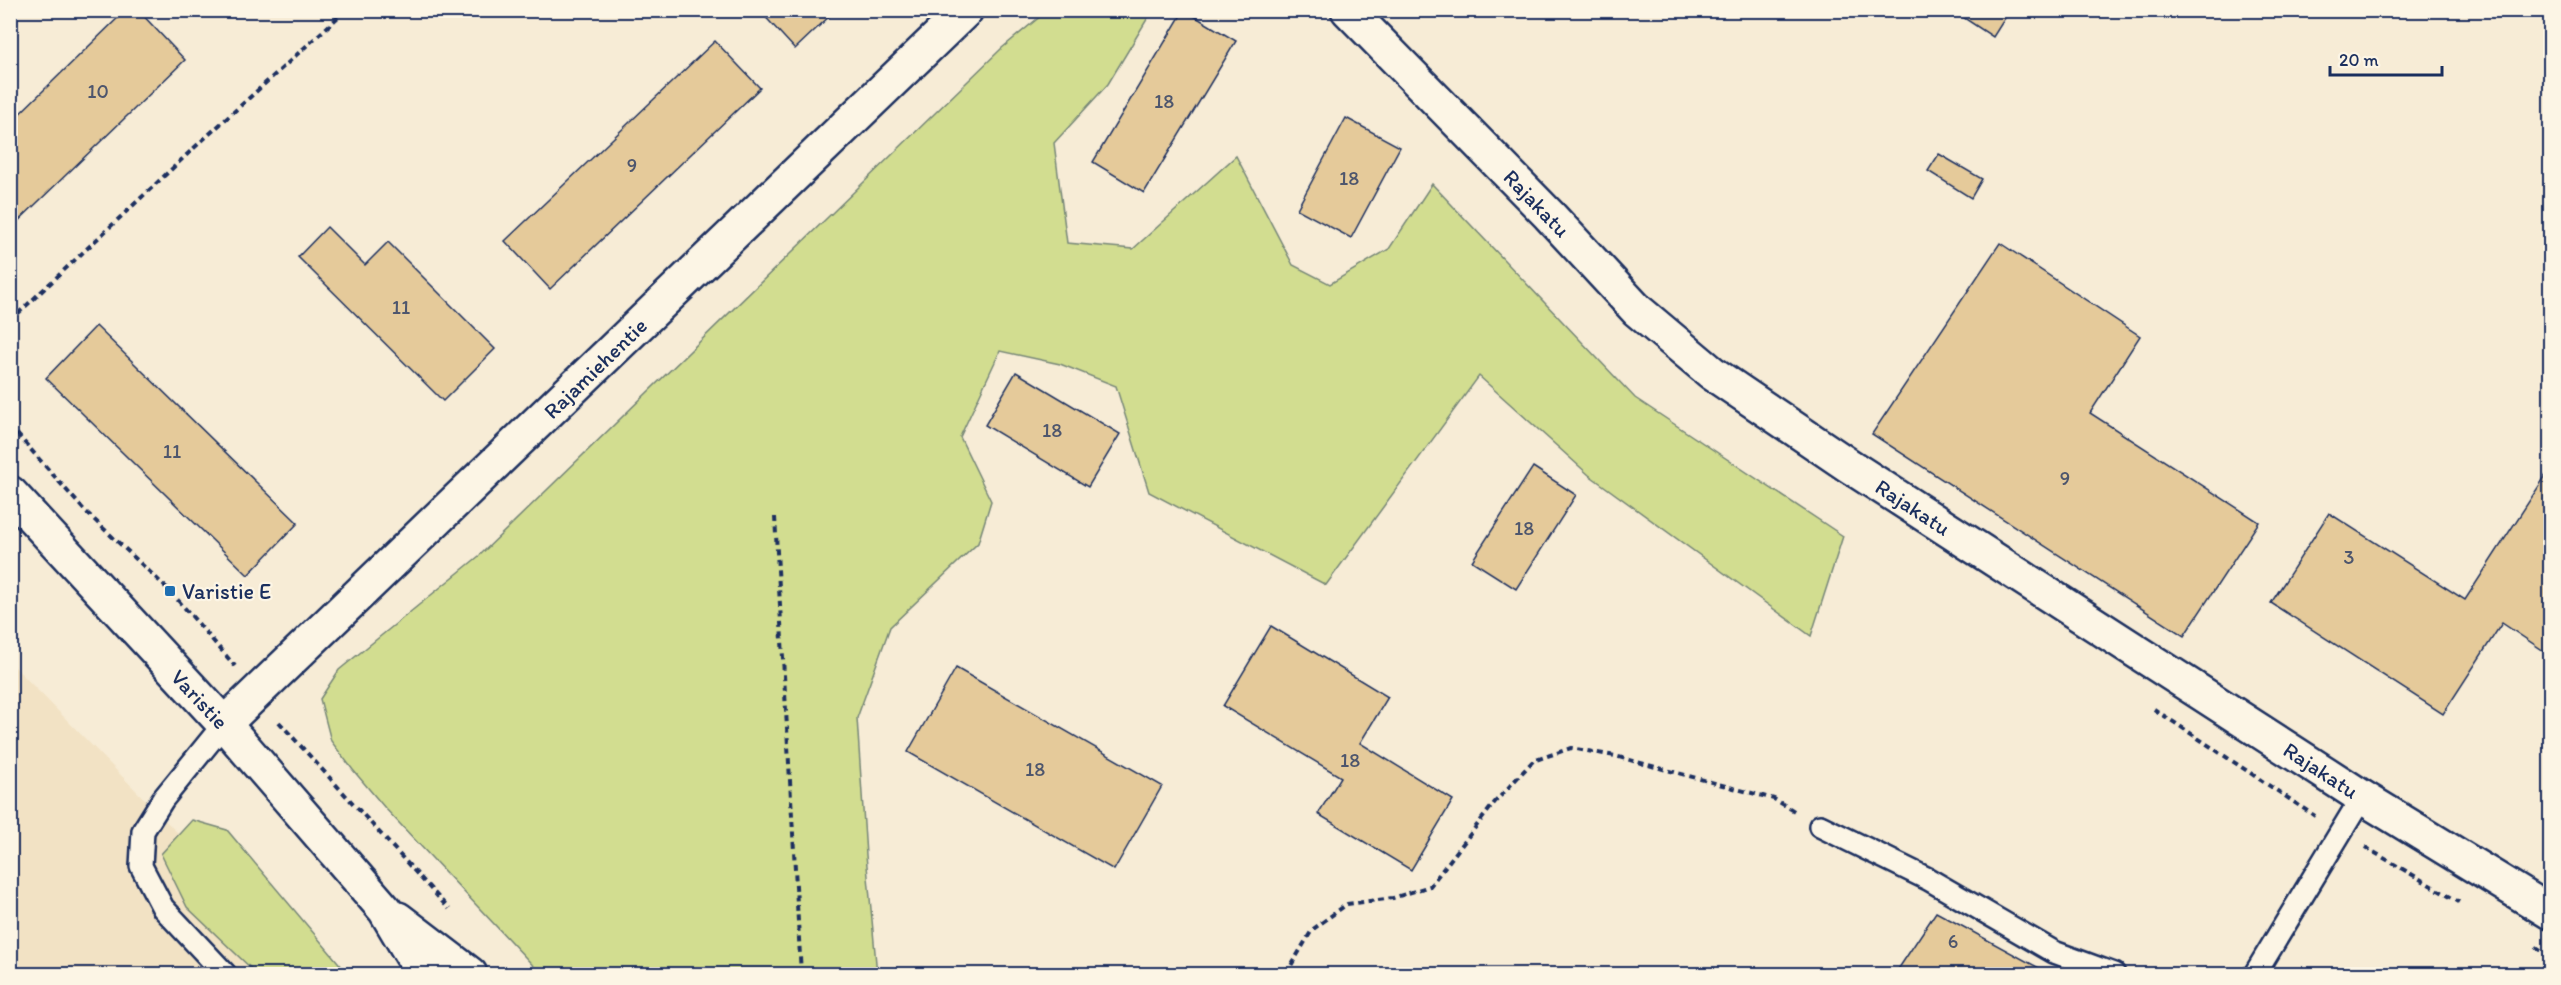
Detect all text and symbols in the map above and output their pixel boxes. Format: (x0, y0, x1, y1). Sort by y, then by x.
scale bar (2330, 39, 2442, 77)
text: 20 m (2339, 49, 2379, 71)
house number: 10 (87, 79, 109, 103)
house number: 18 (1154, 89, 1174, 113)
house number: 9 (627, 153, 637, 177)
street label: Rajakatu (1498, 164, 1576, 243)
house number: 18 (1339, 166, 1359, 190)
house number: 11 (392, 295, 410, 319)
street label: Rajamiehentie (538, 312, 653, 425)
house number: 18 (1042, 418, 1062, 442)
house number: 11 (163, 439, 181, 463)
house number: 9 (2060, 466, 2070, 490)
street label: Rajakatu (1870, 473, 1955, 542)
house number: 18 (1514, 516, 1534, 540)
house number: 3 (2344, 545, 2355, 569)
place label: Varistie E (182, 578, 271, 605)
marker: Varistie E (163, 584, 177, 598)
street label: Varistie (165, 664, 234, 735)
street label: Rajakatu (2278, 736, 2363, 805)
house number: 18 (1340, 748, 1360, 772)
house number: 18 (1025, 757, 1045, 781)
house number: 6 (1948, 929, 1958, 953)

